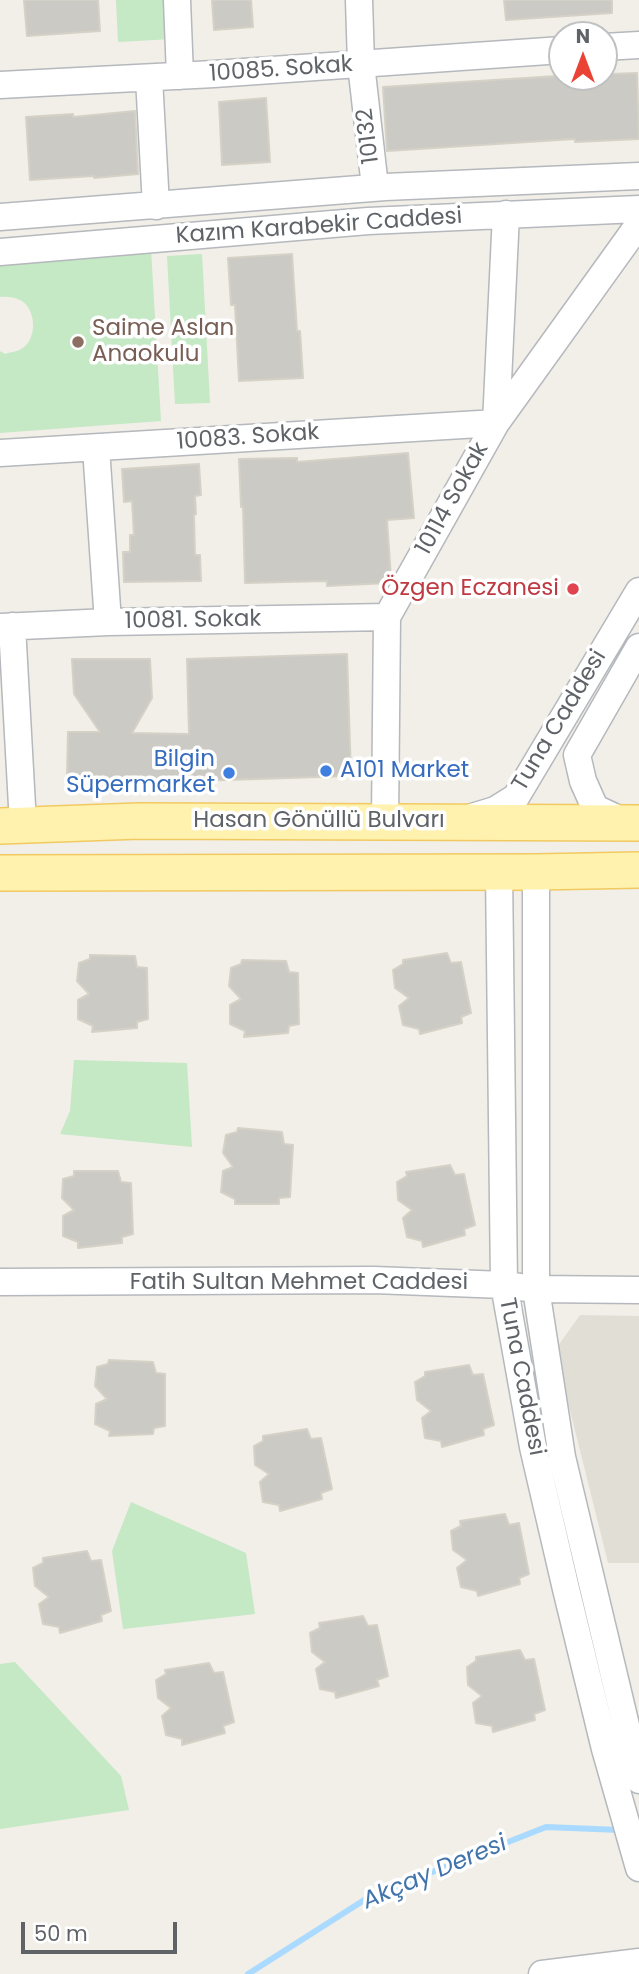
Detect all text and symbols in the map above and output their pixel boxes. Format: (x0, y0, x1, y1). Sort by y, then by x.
north arrow (548, 21, 618, 91)
text: N (576, 23, 590, 50)
street label: 10085. Sokak (208, 51, 354, 89)
street label: 10132 (352, 107, 386, 165)
street label: Kazım Karabekir Caddesi (175, 203, 463, 251)
place label: Saime Aslan Anaokulu (92, 315, 234, 369)
marker: Saime Aslan Anaokulu (70, 334, 86, 350)
street label: 10083. Sokak (176, 419, 320, 457)
street label: 10114 Sokak (411, 438, 495, 560)
place label: Özgen Eczanesi (381, 575, 559, 603)
marker: Özgen Eczanesi (565, 581, 581, 597)
street label: 10081. Sokak (124, 606, 262, 636)
street label: Tuna Caddesi (507, 645, 613, 797)
place label: Bilgin Süpermarket (66, 746, 215, 800)
place label: A101 Market (340, 757, 469, 785)
marker: A101 Market (318, 763, 334, 779)
marker: Bilgin Süpermarket (221, 765, 237, 781)
street label: Hasan Gönüllü Bulvarı (193, 807, 445, 835)
street label: Fatih Sultan Mehmet Caddesi (130, 1269, 468, 1297)
street label: Tuna Caddesi (492, 1296, 550, 1458)
water label: Akçay Deresi (358, 1830, 512, 1916)
scale bar (24, 1908, 180, 1952)
text: 50 m (34, 1919, 88, 1948)

